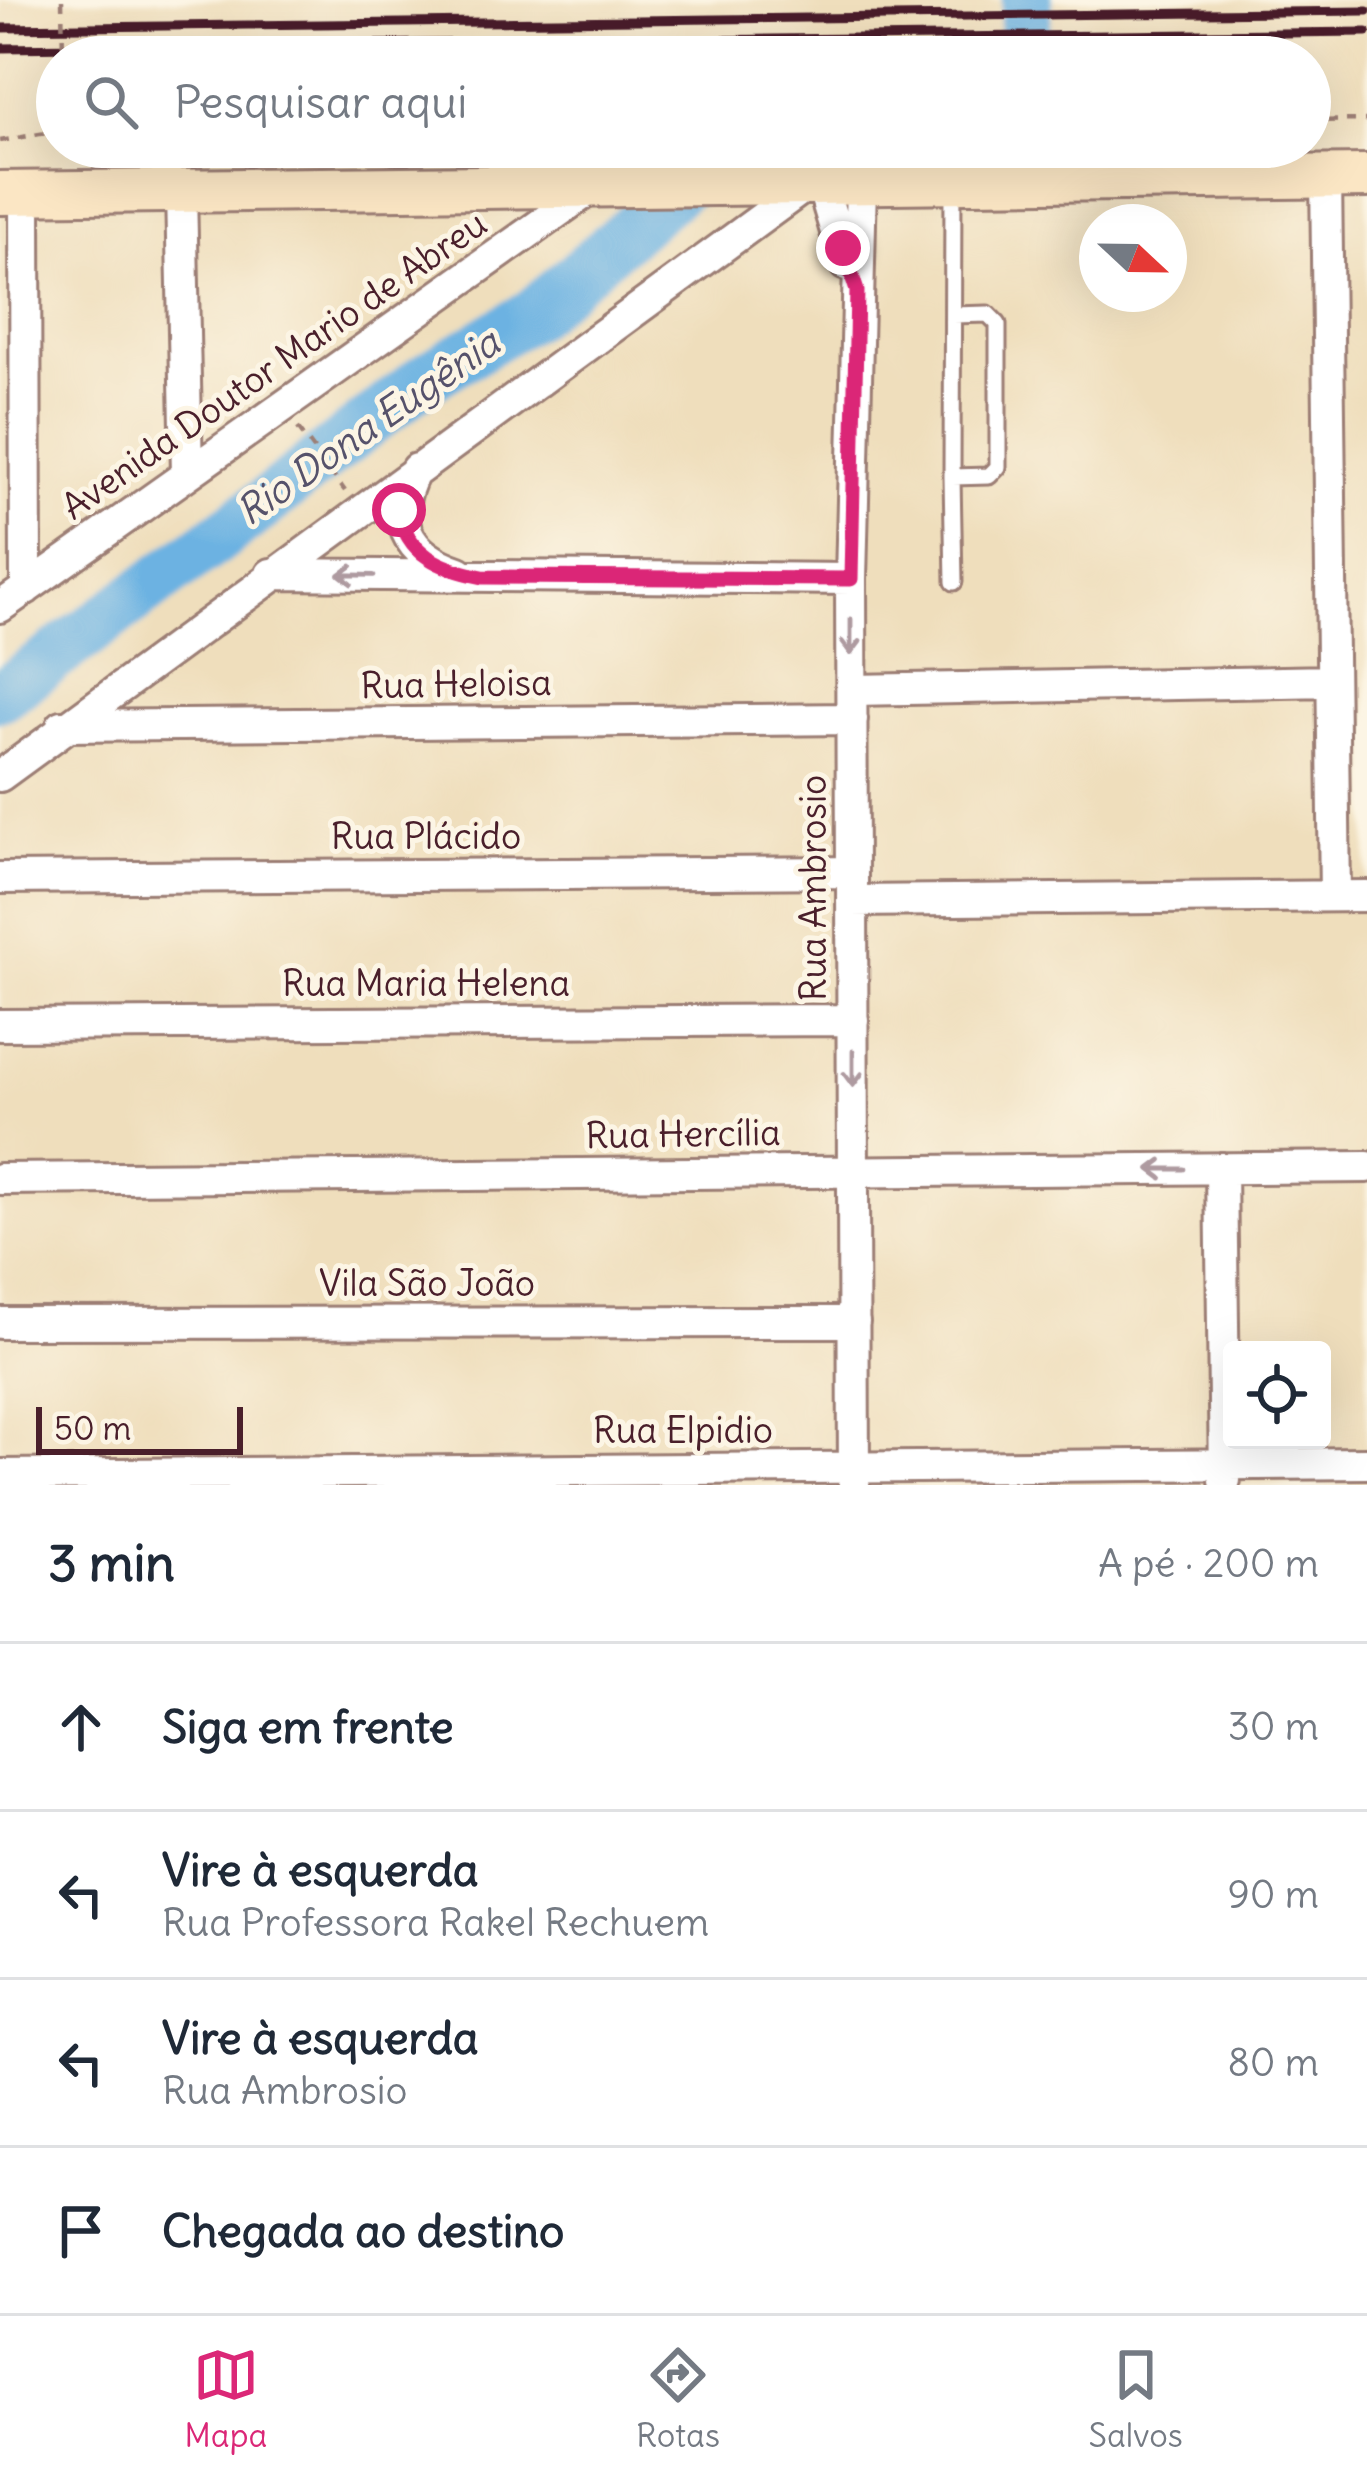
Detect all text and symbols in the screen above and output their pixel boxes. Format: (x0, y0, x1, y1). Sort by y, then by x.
search box (36, 36, 1331, 168)
icon: search (78, 69, 144, 135)
text: Pesquisar aqui (174, 74, 467, 130)
street label: Avenida Doutor Mario de Abreu (53, 201, 495, 529)
north arrow (1079, 204, 1187, 312)
route end (816, 221, 870, 275)
water label: Rio Dona Eugênia (227, 317, 510, 536)
route start (372, 483, 426, 537)
one-way arrow (337, 564, 376, 587)
one-way arrow (840, 617, 862, 656)
street label: Rua Heloisa (360, 660, 552, 708)
street label: Rua Ambrosio (791, 775, 836, 1001)
street label: Rua Plácido (331, 814, 521, 859)
street label: Rua Maria Helena (282, 961, 570, 1006)
one-way arrow (842, 1049, 864, 1088)
street label: Rua Hercília (585, 1110, 781, 1158)
one-way arrow (1147, 1158, 1186, 1180)
street label: Vila São João (319, 1261, 535, 1306)
map controls (1223, 1341, 1331, 1449)
button: locate (1223, 1341, 1331, 1449)
scale bar (36, 1401, 243, 1454)
text: 50 m (54, 1407, 131, 1449)
street label: Rua Elpidio (593, 1408, 773, 1453)
text: 3 min (48, 1531, 175, 1595)
text: A pé · 200 m (1098, 1539, 1319, 1588)
icon: ahead (48, 1694, 114, 1760)
text: Siga em frente (162, 1699, 454, 1755)
text: 30 m (1228, 1702, 1319, 1751)
text: Vire à esquerda (162, 1842, 479, 1898)
icon: left (48, 1862, 114, 1928)
text: 90 m (1227, 1870, 1319, 1919)
text: Rua Professora Rakel Rechuem (162, 1898, 709, 1947)
text: Vire à esquerda (162, 2010, 479, 2066)
icon: left (48, 2030, 114, 2096)
text: 80 m (1227, 2038, 1319, 2087)
text: Rua Ambrosio (162, 2066, 407, 2115)
icon: arrive (48, 2198, 114, 2264)
text: Chegada ao destino (162, 2203, 564, 2259)
tab: Mapa (184, 2342, 267, 2456)
tab: Rotas (636, 2342, 720, 2456)
tab: Salvos (1089, 2342, 1183, 2456)

